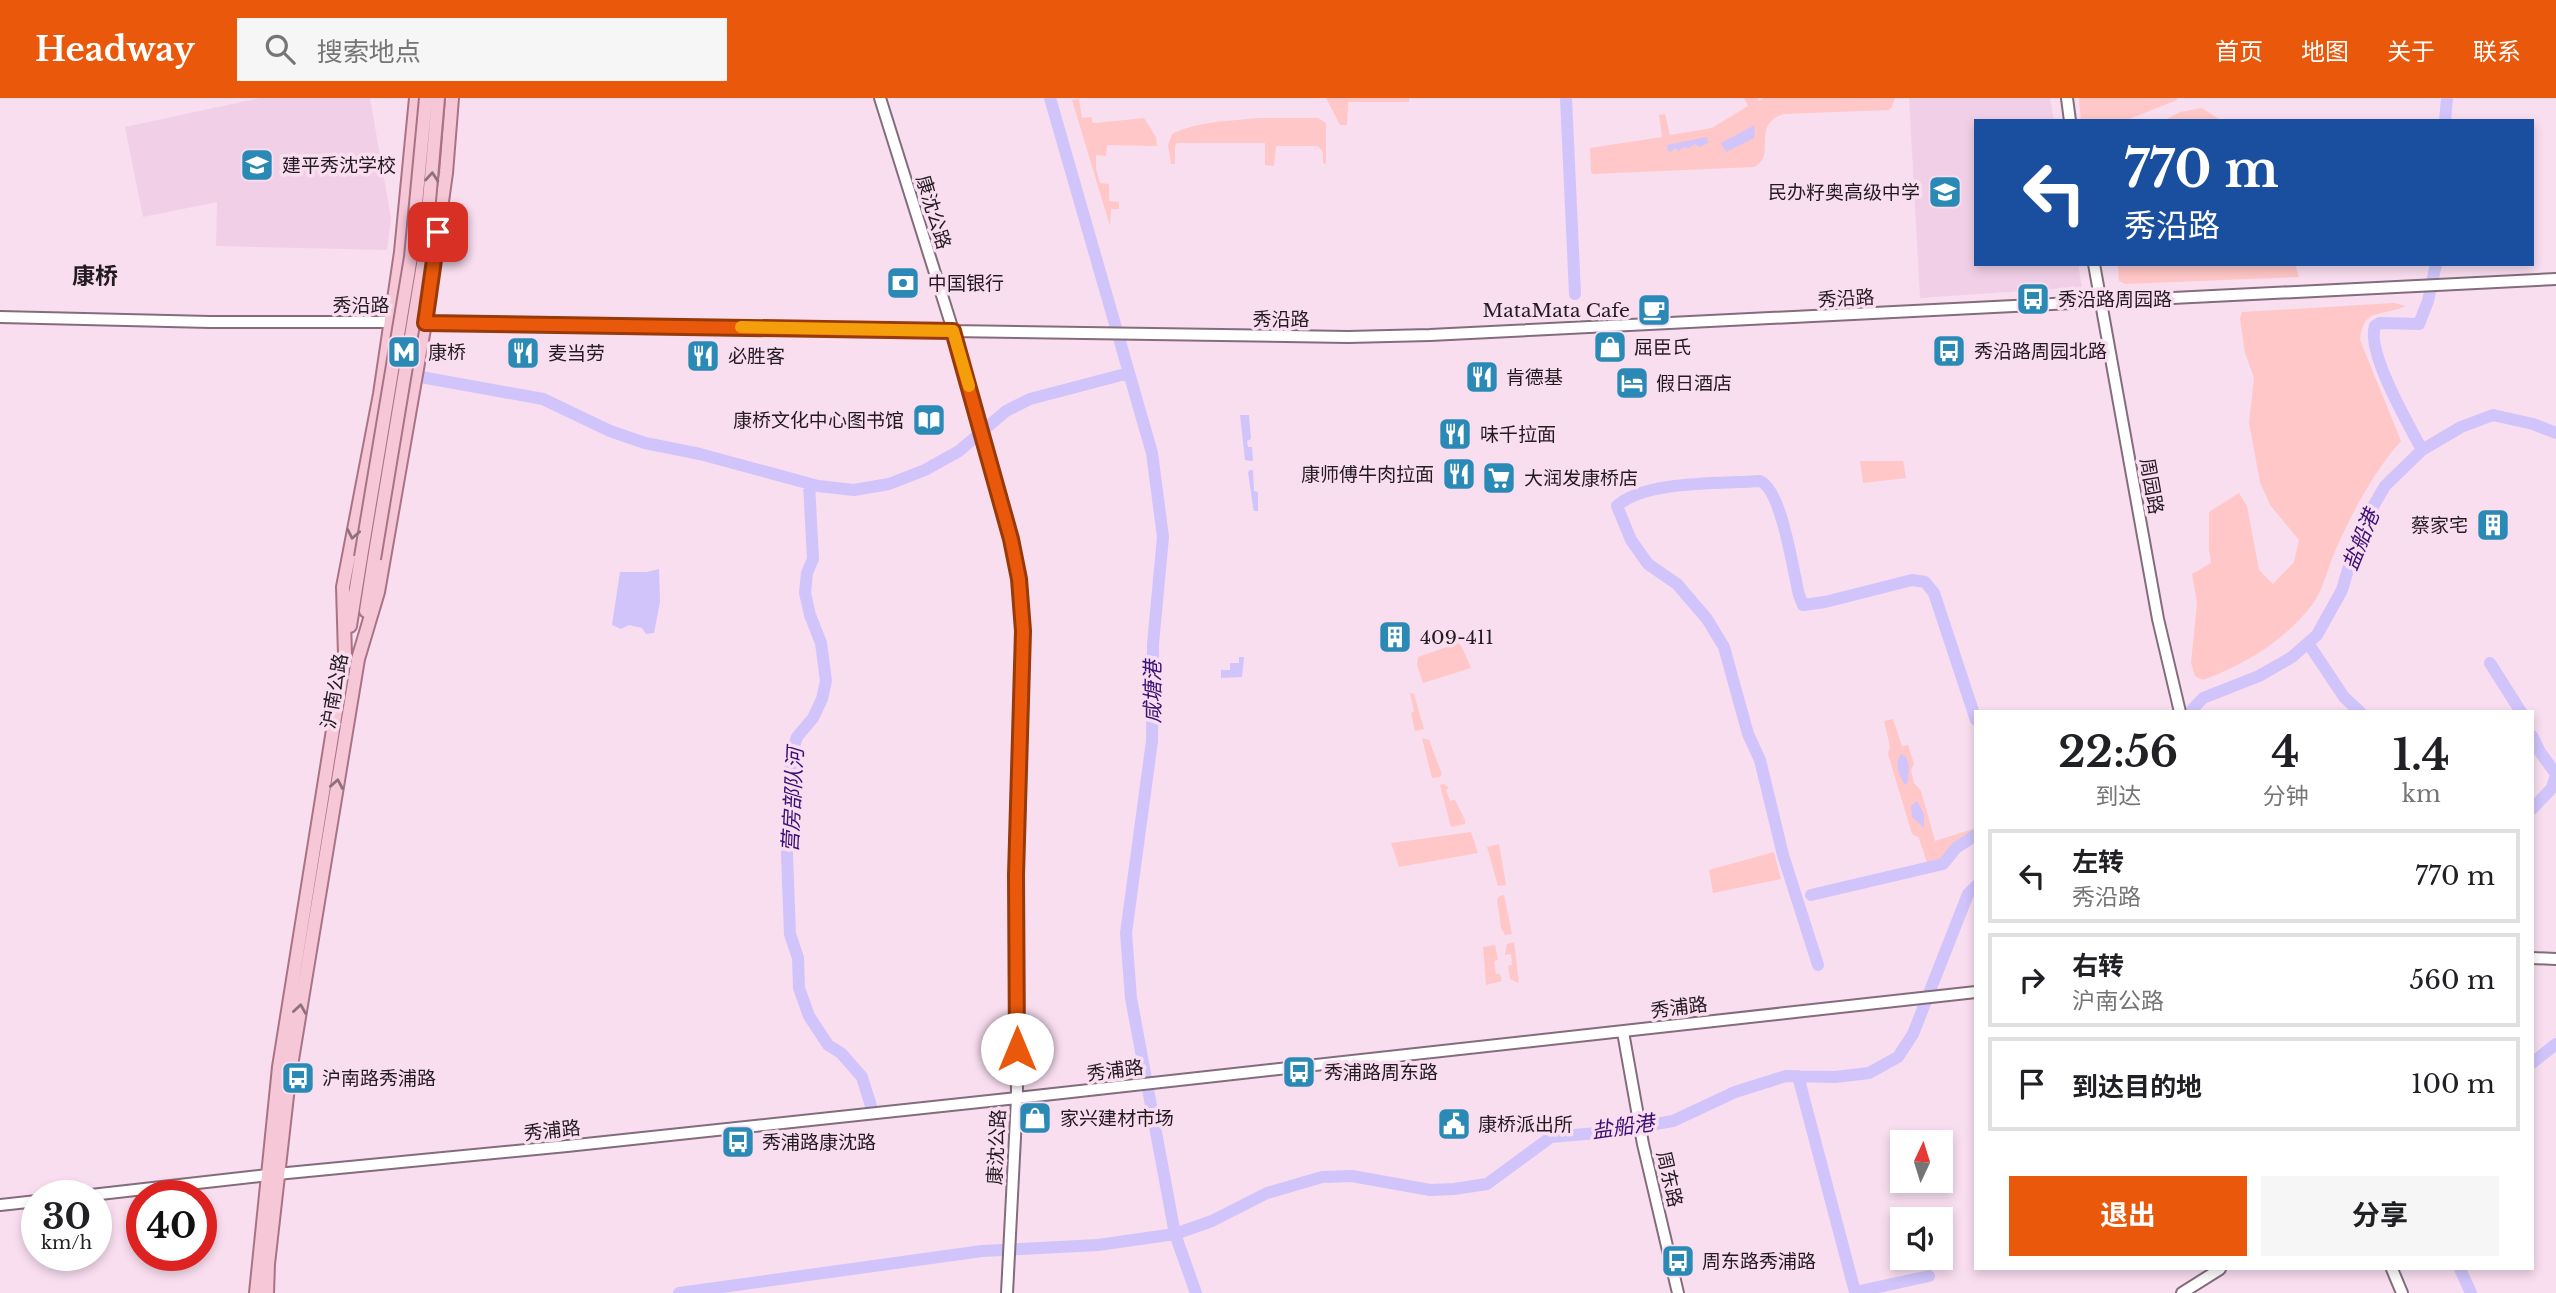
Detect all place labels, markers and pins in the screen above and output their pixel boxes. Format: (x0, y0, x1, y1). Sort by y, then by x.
school or university icon: 建平秀沈学校 (238, 146, 276, 184)
place label: 建平秀沈学校 (282, 154, 396, 177)
school or university icon: 民办籽奥高级中学 (1926, 173, 1964, 211)
place label: 民办籽奥高级中学 (1768, 181, 1920, 204)
pin (408, 202, 468, 262)
bank icon: 中国银行 (884, 264, 922, 302)
place label: 中国银行 (928, 272, 1004, 295)
bus stop icon: 秀沿路周园路 (2014, 280, 2052, 318)
place label: 秀沿路周园路 (2058, 288, 2172, 311)
cafe icon: MataMata Cafe (1635, 291, 1673, 329)
place label: MataMata Cafe (1483, 299, 1630, 322)
shop icon: 屈臣氏 (1591, 328, 1629, 366)
bus stop icon: 秀沿路周园北路 (1930, 332, 1968, 370)
metro station icon: 康桥 (385, 333, 423, 371)
restaurant icon: 麦当劳 (504, 334, 542, 372)
place label: 屈臣氏 (1634, 336, 1691, 359)
restaurant icon: 必胜客 (684, 337, 722, 375)
place label: 秀沿路周园北路 (1974, 340, 2107, 363)
place label: 康桥 (428, 341, 466, 364)
place label: 麦当劳 (548, 342, 605, 365)
place label: 必胜客 (728, 345, 785, 368)
restaurant icon: 肯德基 (1463, 358, 1501, 396)
hotel icon: 假日酒店 (1613, 364, 1651, 402)
place label: 肯德基 (1506, 366, 1563, 389)
place label: 假日酒店 (1656, 372, 1732, 395)
library icon: 康桥文化中心图书馆 (910, 401, 948, 439)
place label: 康桥文化中心图书馆 (733, 409, 904, 432)
restaurant icon: 味千拉面 (1436, 415, 1474, 453)
place label: 味千拉面 (1480, 423, 1556, 446)
restaurant icon: 康师傅牛肉拉面 (1440, 455, 1478, 493)
supermarket icon: 大润发康桥店 (1480, 459, 1518, 497)
place label: 康师傅牛肉拉面 (1301, 463, 1434, 486)
place label: 大润发康桥店 (1524, 467, 1638, 490)
building icon: 蔡家宅 (2474, 506, 2512, 544)
place label: 蔡家宅 (2411, 514, 2468, 537)
building icon: 409-411 (1376, 618, 1414, 656)
place label: 409-411 (1420, 626, 1494, 649)
bus stop icon: 秀浦路周东路 (1280, 1053, 1318, 1091)
bus stop icon: 沪南路秀浦路 (279, 1059, 317, 1097)
place label: 秀浦路周东路 (1324, 1061, 1438, 1084)
place label: 沪南路秀浦路 (322, 1067, 436, 1090)
shop icon: 家兴建材市场 (1016, 1099, 1054, 1137)
public building icon: 康桥派出所 (1435, 1105, 1473, 1143)
place label: 家兴建材市场 (1060, 1107, 1174, 1130)
place label: 康桥派出所 (1478, 1113, 1573, 1136)
bus stop icon: 秀浦路康沈路 (719, 1123, 757, 1161)
place label: 秀浦路康沈路 (762, 1131, 876, 1154)
bus stop icon: 周东路秀浦路 (1659, 1242, 1697, 1280)
place label: 周东路秀浦路 (1702, 1250, 1816, 1273)

